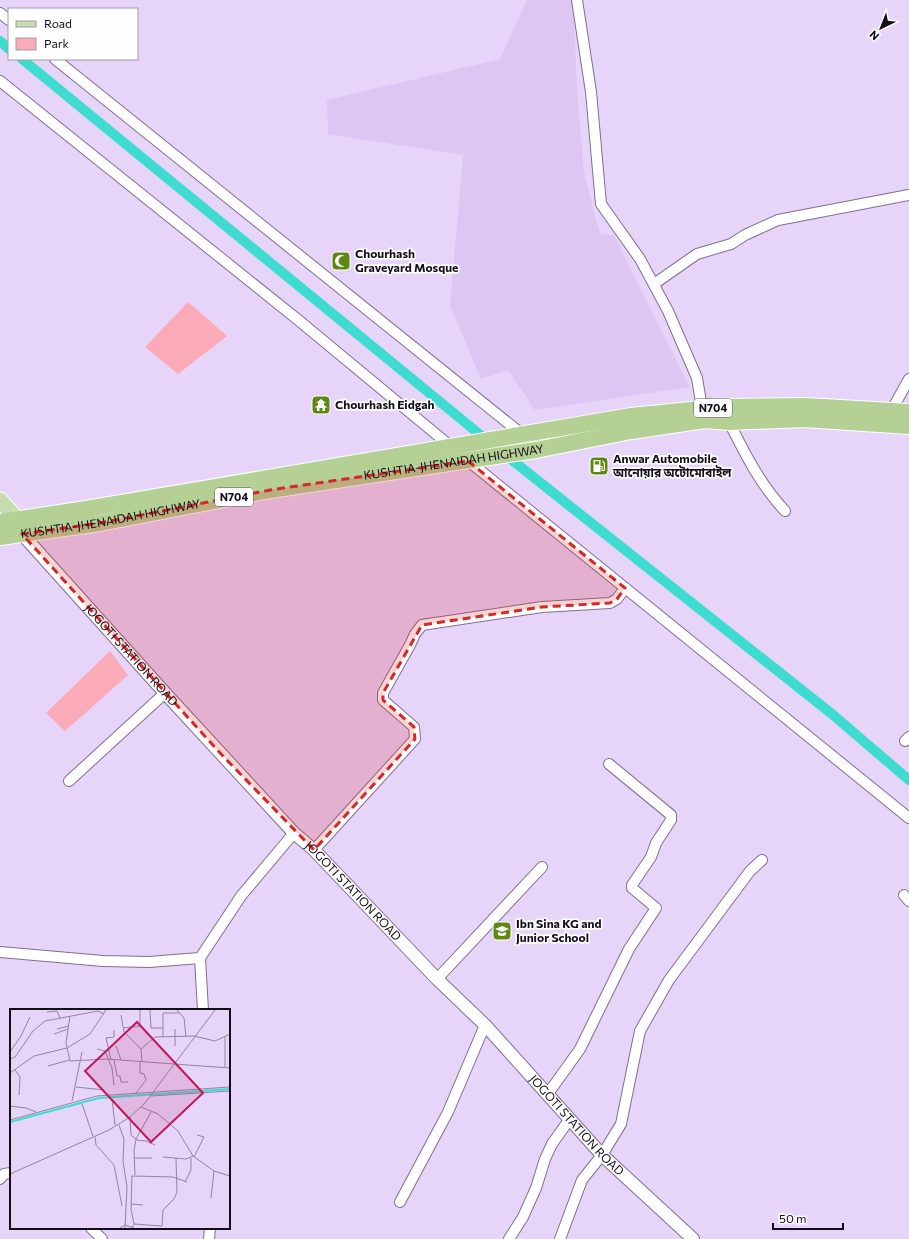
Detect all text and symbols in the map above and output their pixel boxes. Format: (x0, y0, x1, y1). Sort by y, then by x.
legend (8, 8, 138, 60)
north arrow (861, 8, 901, 48)
text: Road (44, 16, 72, 30)
text: N (866, 28, 881, 43)
text: Park (44, 36, 70, 50)
place label: Chourhash Graveyard Mosque (355, 246, 458, 274)
mosque icon: Chourhash Graveyard Mosque (330, 250, 352, 272)
temple icon: Chourhash Eidgah (310, 394, 332, 416)
place label: Chourhash Eidgah (335, 397, 435, 411)
road number: N704 (694, 399, 732, 417)
street label: KUSHTIA-JHENAIDAH HIGHWAY (363, 441, 545, 482)
place label: Anwar Automobile আনোয়ার অটোমোবাইল (612, 451, 732, 479)
fuel station icon: Anwar Automobile আনোয়ার অটোমোবাইল (588, 455, 610, 477)
road number: N704 (215, 488, 253, 506)
street label: KUSHTIA-JHENAIDAH HIGHWAY (20, 496, 202, 540)
street label: JOGOTI STATION ROAD (82, 601, 181, 708)
street label: JOGOTI STATION ROAD (302, 838, 405, 943)
place label: Ibn Sina KG and Junior School (516, 916, 601, 945)
school or university icon: Ibn Sina KG and Junior School (491, 920, 513, 942)
inset map (10, 1009, 230, 1229)
street label: JOGOTI STATION ROAD (526, 1071, 627, 1178)
scale bar (773, 1205, 843, 1231)
text: 50 m (779, 1211, 807, 1225)

